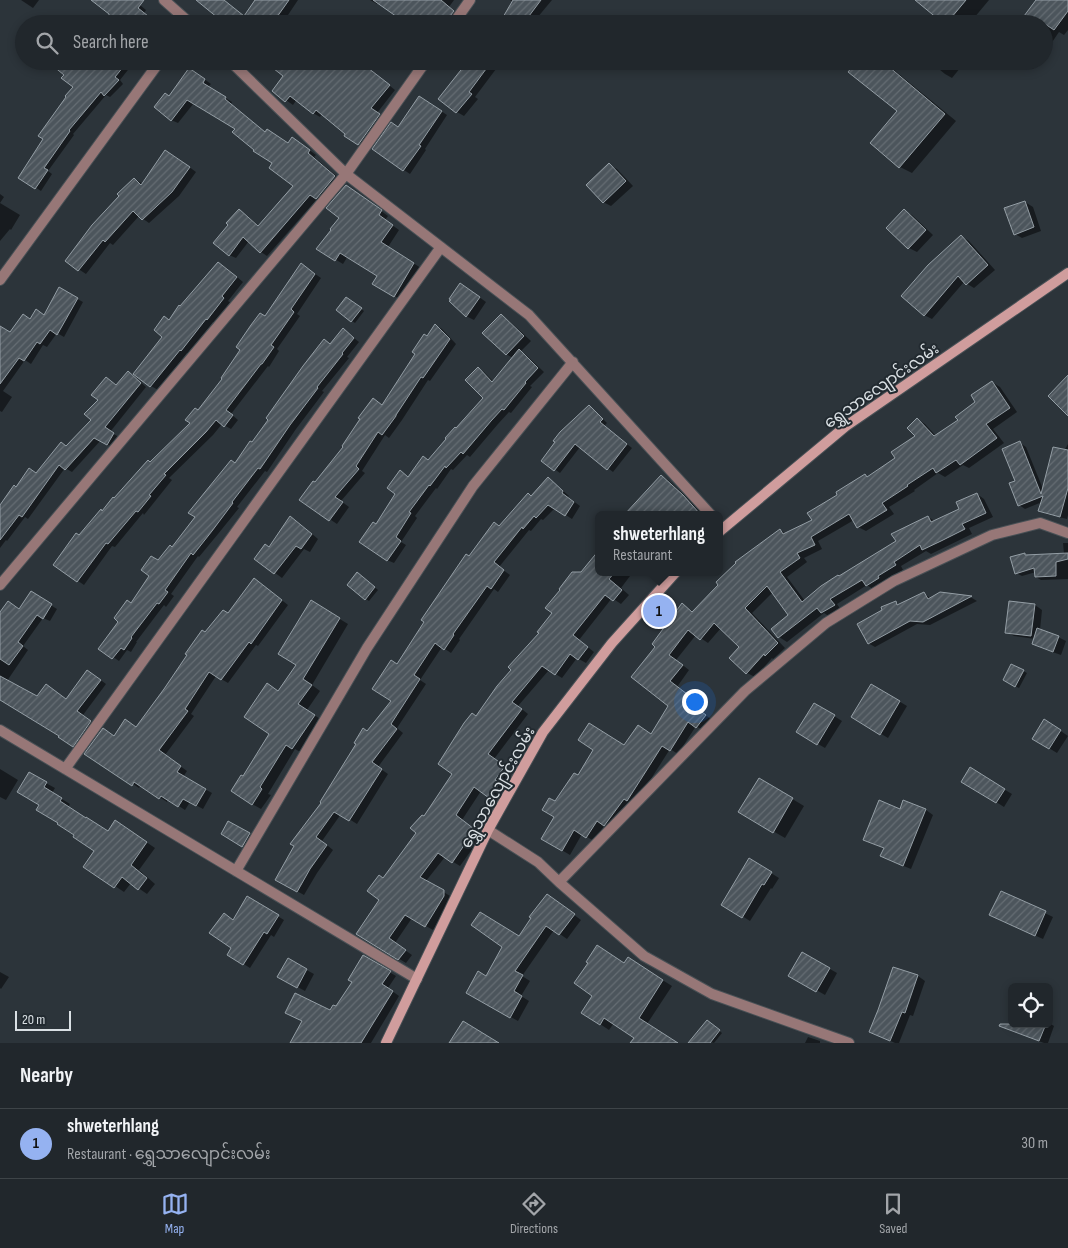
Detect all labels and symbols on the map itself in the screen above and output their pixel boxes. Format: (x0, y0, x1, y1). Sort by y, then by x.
street label: ရွှေသာလျောင်းလမ်း (819, 337, 945, 435)
pin: 1 (643, 592, 675, 630)
your location (682, 689, 708, 715)
street label: ရွှေသာလျောင်းလမ်း (454, 722, 542, 853)
scale bar (15, 1008, 71, 1031)

